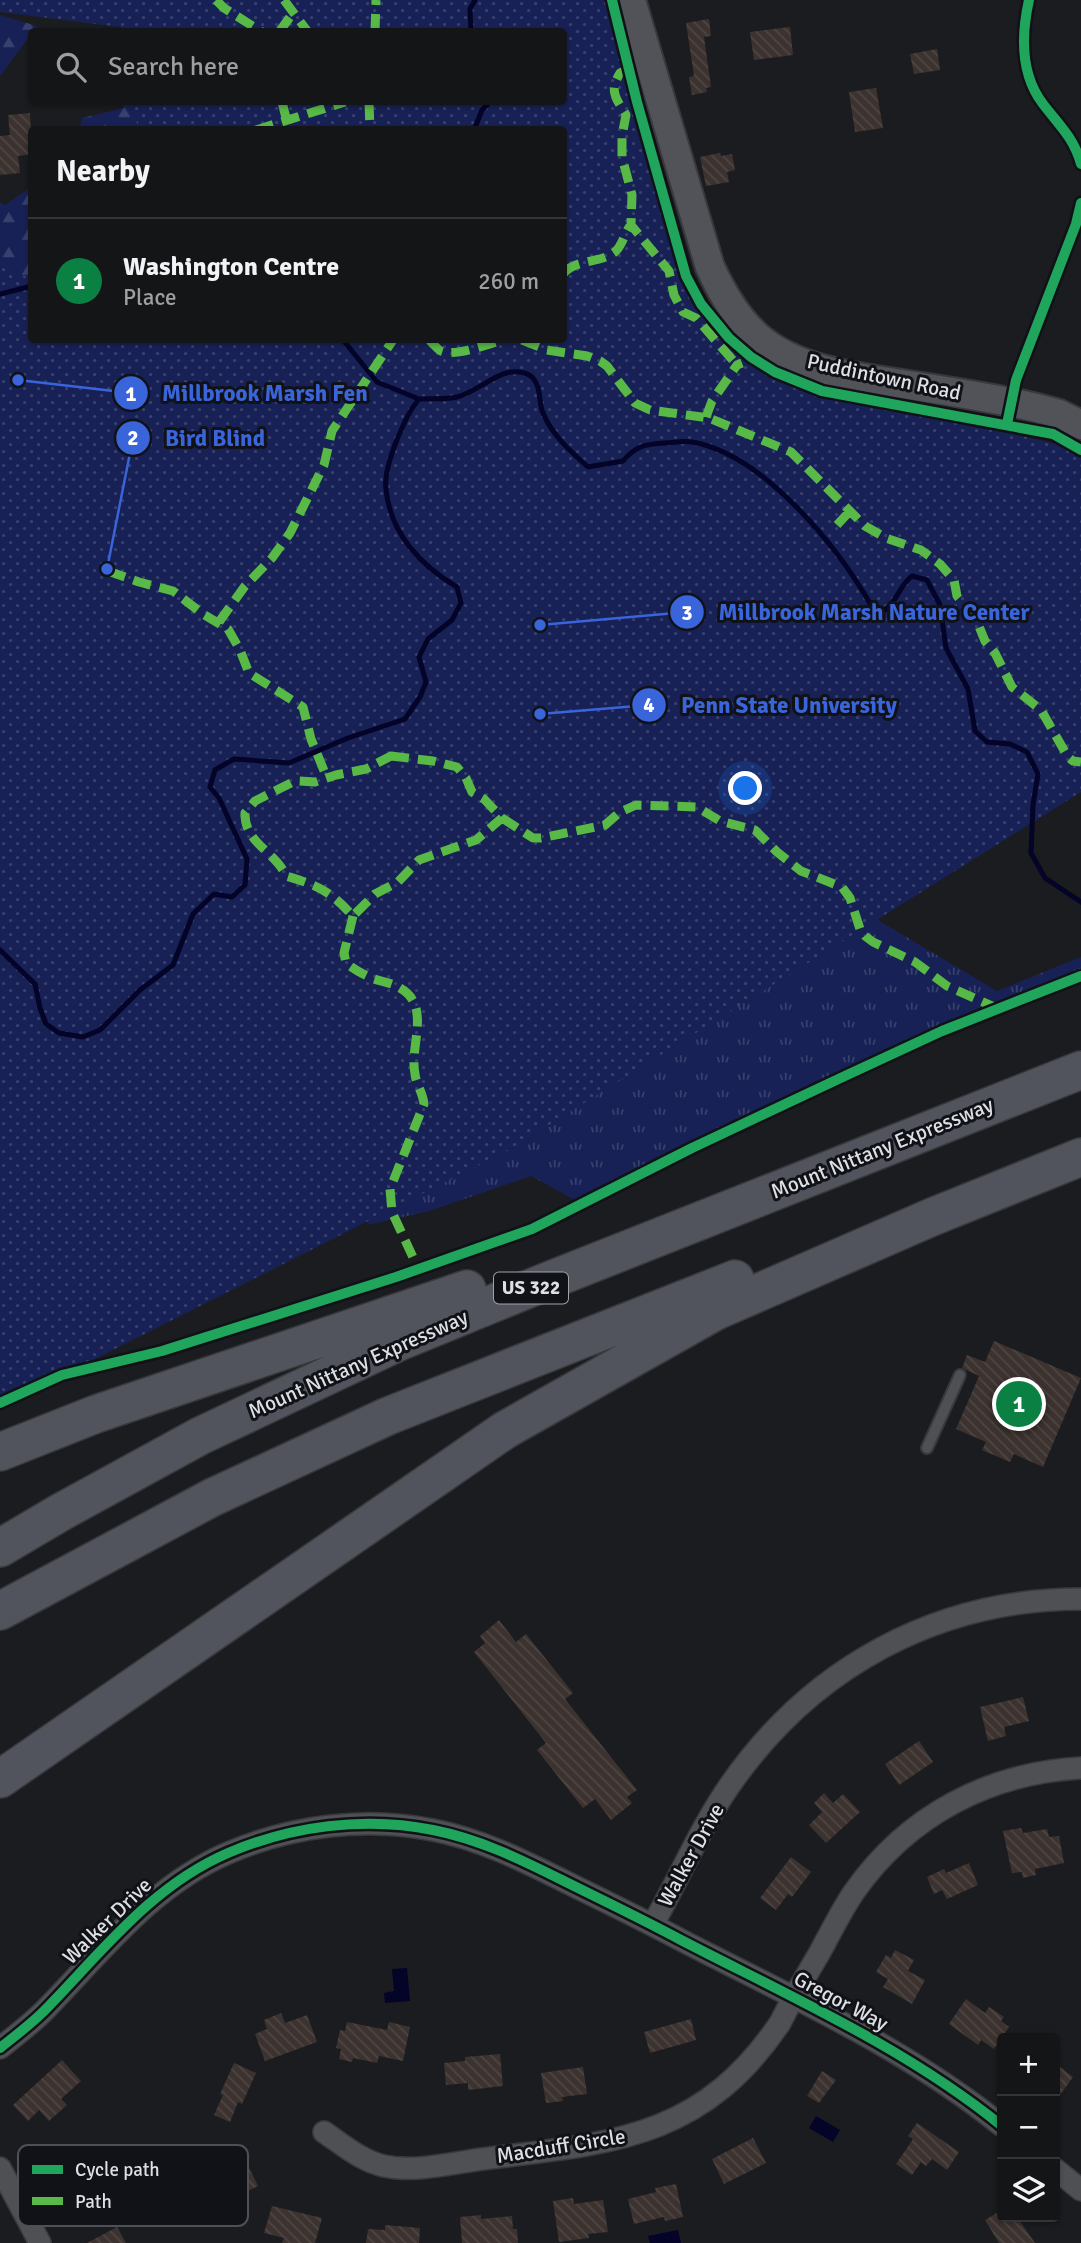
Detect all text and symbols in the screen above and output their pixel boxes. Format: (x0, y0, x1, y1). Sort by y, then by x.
search box (28, 28, 567, 105)
icon: search (52, 48, 90, 86)
text: Search here (108, 51, 239, 83)
text: Nearby (56, 153, 150, 190)
text: Washington Centre (123, 251, 339, 283)
text: 1 (73, 267, 85, 296)
text: 260 m (478, 267, 539, 296)
text: Place (123, 283, 177, 312)
street label: Puddintown Road (805, 348, 963, 406)
callout: Millbrook Marsh Fen (113, 371, 382, 415)
text: Millbrook Marsh Fen (162, 379, 368, 408)
text: 1 (125, 381, 137, 407)
callout: Bird Blind (116, 416, 279, 460)
text: Bird Blind (165, 424, 265, 453)
text: 2 (127, 425, 139, 451)
callout: Millbrook Marsh Nature Center (670, 590, 1044, 634)
text: Millbrook Marsh Nature Center (718, 598, 1030, 627)
text: 3 (681, 600, 693, 626)
callout: Penn State University (632, 683, 911, 727)
text: Penn State University (681, 691, 898, 720)
text: 4 (643, 692, 655, 718)
your location (728, 771, 762, 805)
street label: Mount Nittany Expressway (767, 1091, 997, 1205)
road number: US 322 (494, 1272, 568, 1304)
street label: Mount Nittany Expressway (244, 1304, 472, 1424)
pin: 1 (996, 1378, 1042, 1430)
street label: Walker Drive (652, 1799, 730, 1911)
street label: Walker Drive (57, 1872, 157, 1970)
street label: Gregor Way (789, 1965, 893, 2037)
map controls (997, 2033, 1060, 2222)
button: + (997, 2033, 1060, 2096)
button: − (997, 2096, 1060, 2159)
street label: Macduff Circle (495, 2123, 627, 2169)
legend (18, 2145, 248, 2226)
text: Cycle path (75, 2158, 160, 2182)
button: layers (997, 2159, 1060, 2222)
text: Path (75, 2190, 112, 2214)

